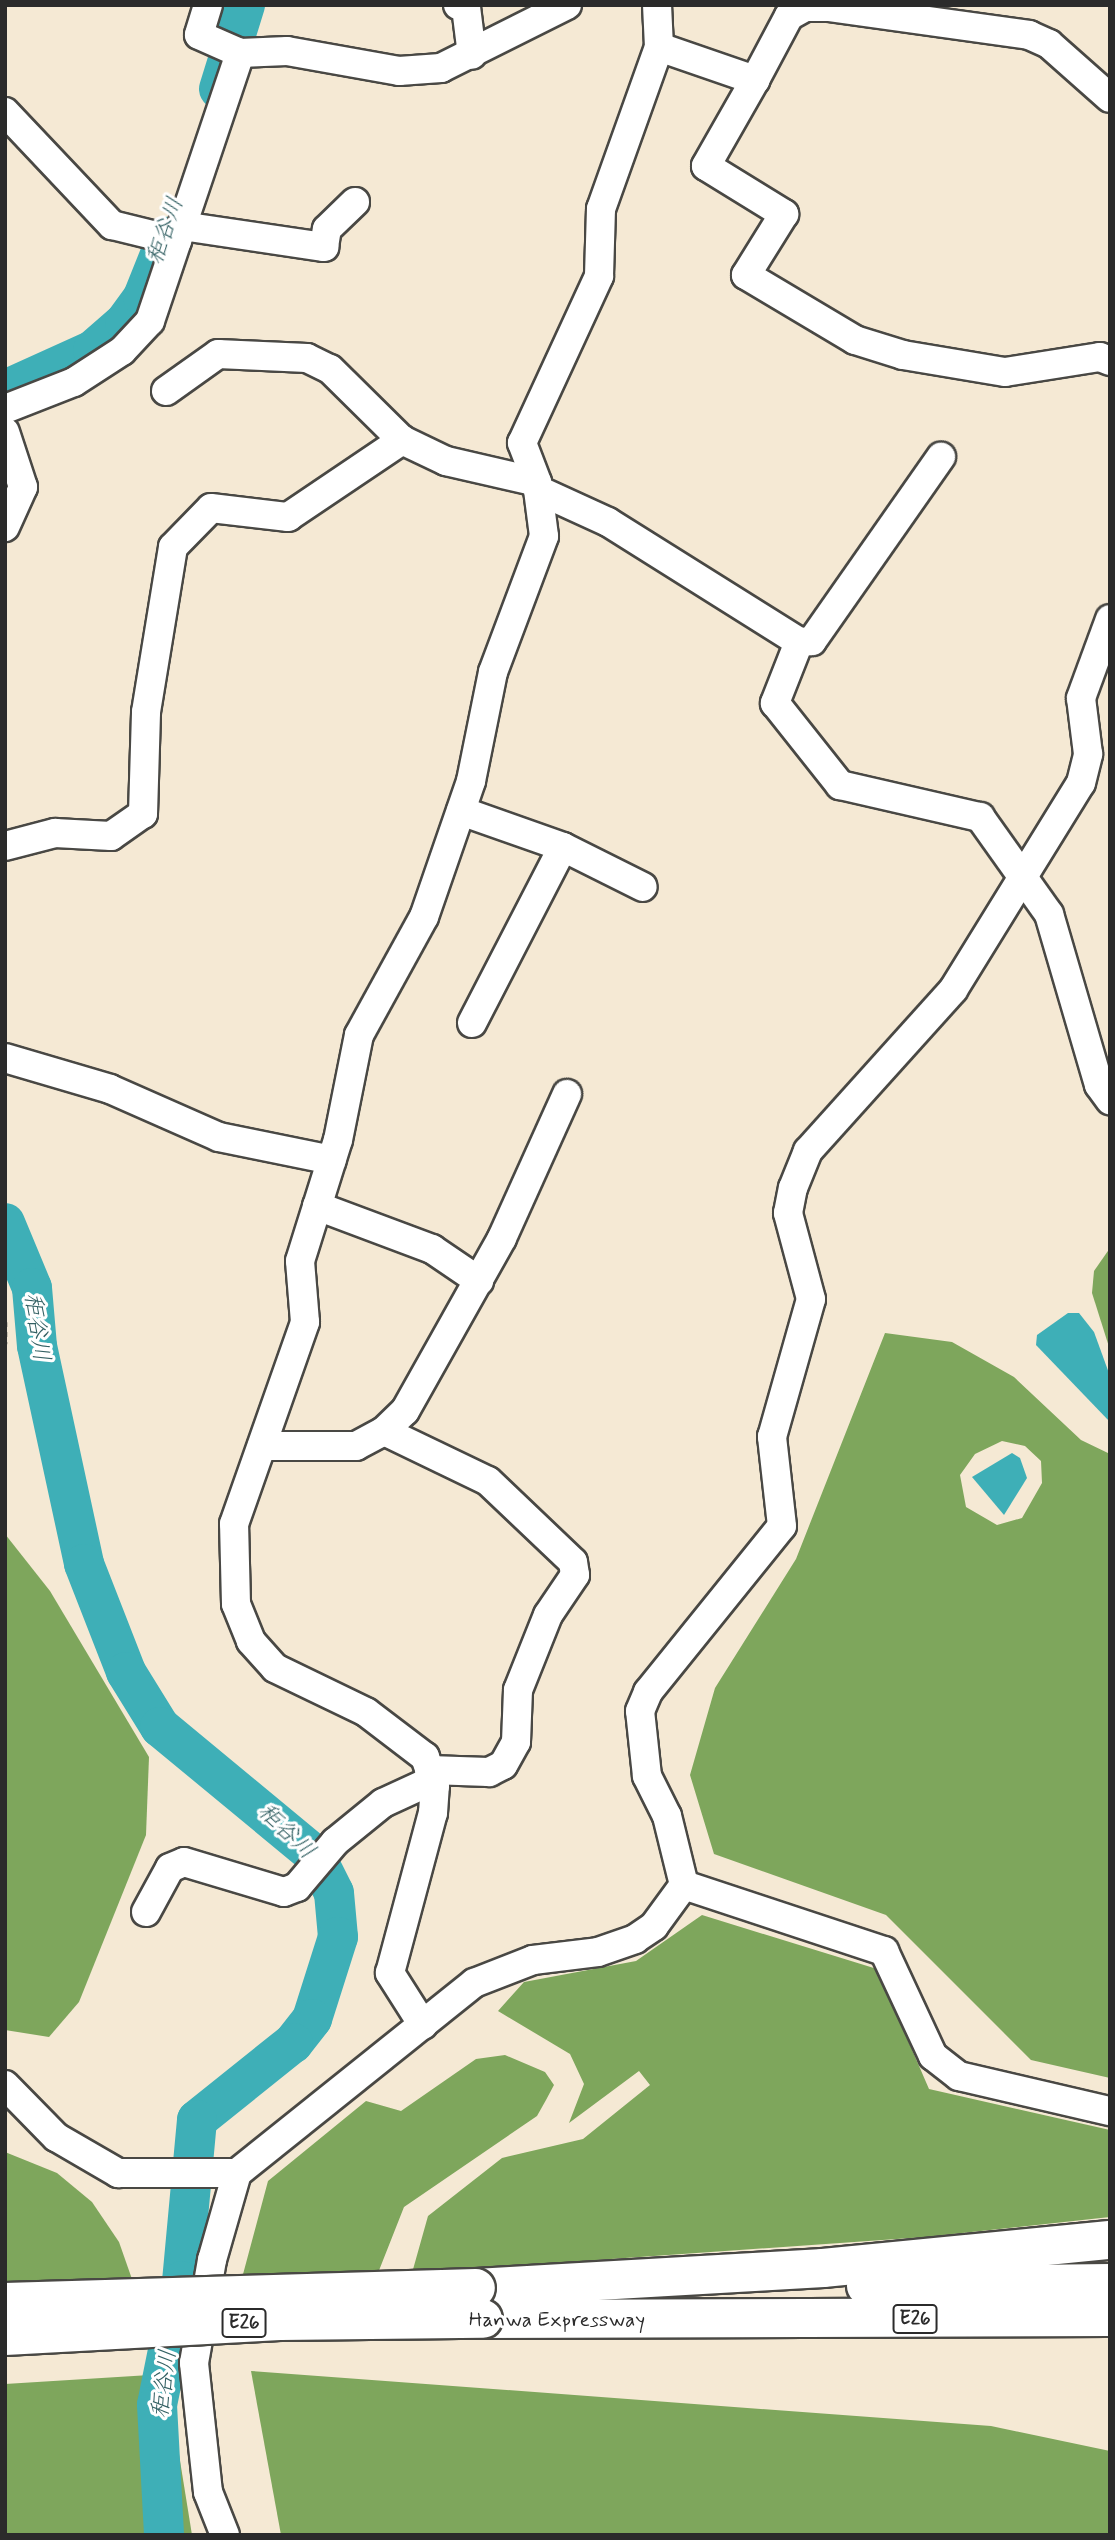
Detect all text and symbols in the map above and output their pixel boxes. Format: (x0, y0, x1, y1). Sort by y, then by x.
water label: 秬谷川 (142, 194, 190, 268)
water label: 秬谷川 (18, 1291, 54, 1363)
water label: 秬谷川 (252, 1798, 320, 1866)
road number: E26 (892, 2304, 938, 2334)
street label: Hanwa Expressway (467, 2307, 647, 2333)
road number: E26 (221, 2308, 267, 2338)
water label: 秬谷川 (147, 2348, 183, 2420)

